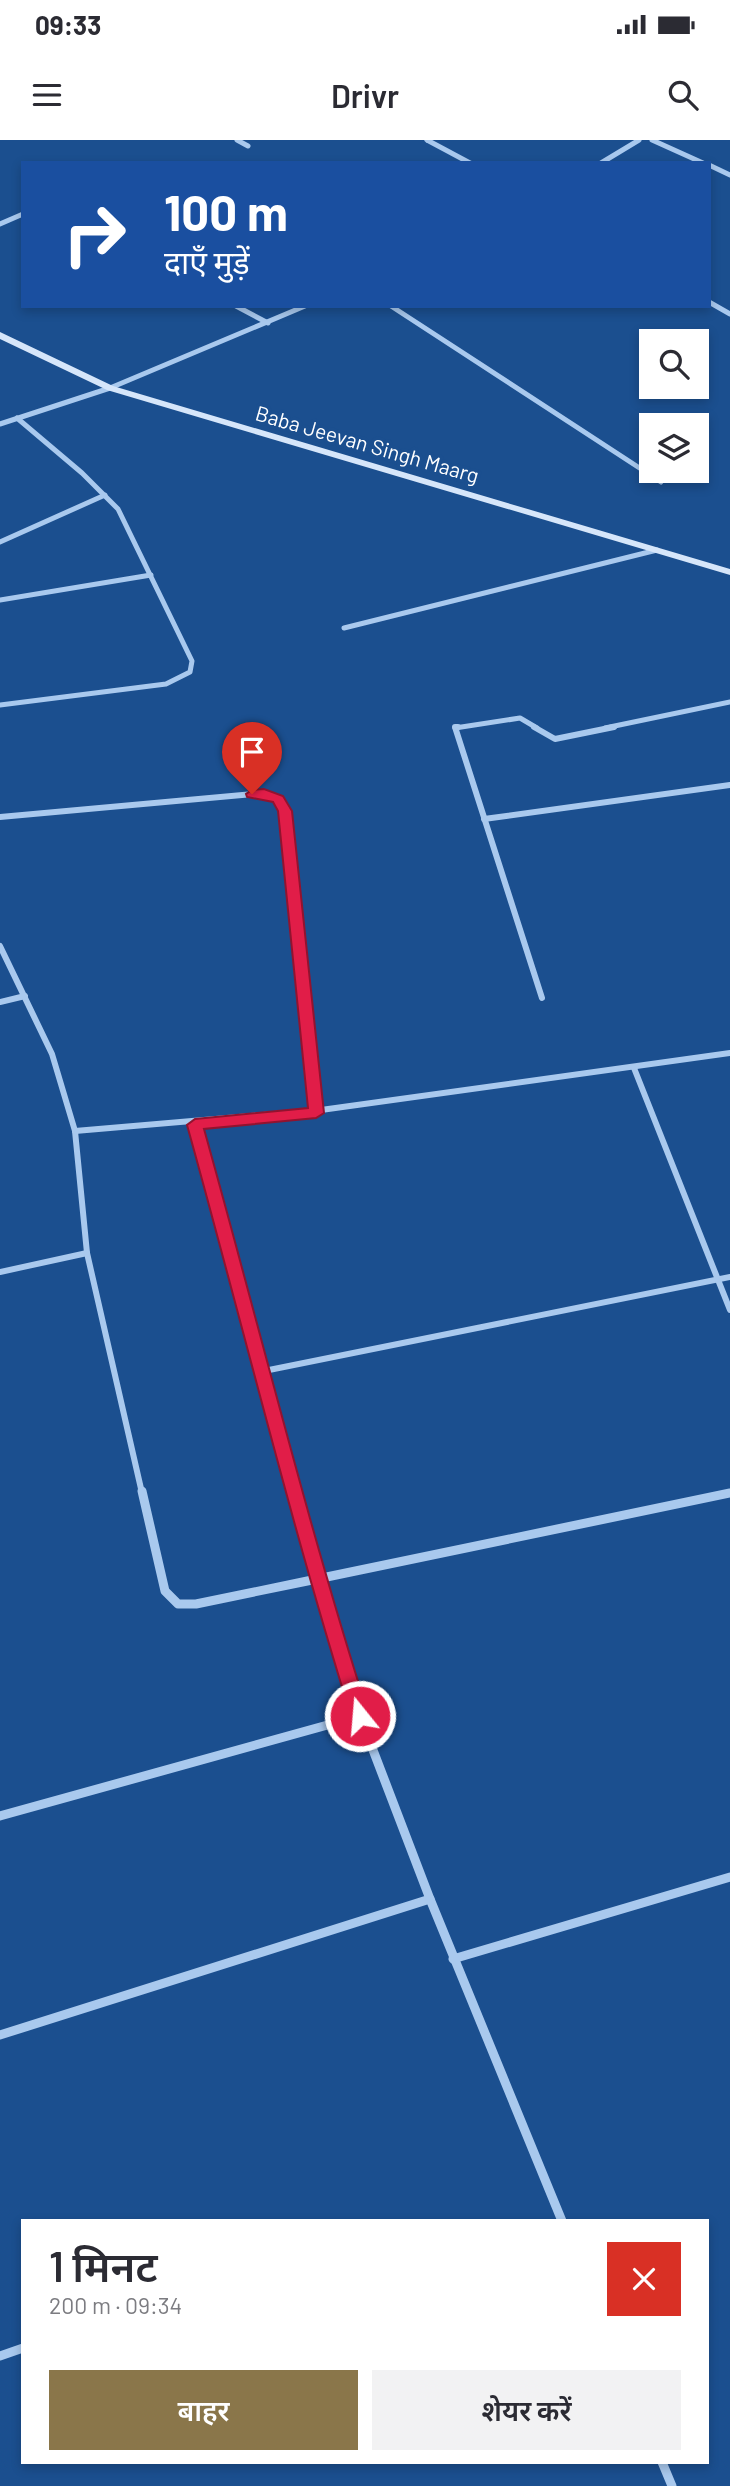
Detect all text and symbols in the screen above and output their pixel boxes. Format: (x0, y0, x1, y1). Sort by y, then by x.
text: 09:33 (35, 9, 101, 40)
icon: menu (28, 76, 66, 114)
text: Drivr (331, 76, 399, 114)
icon: search (664, 76, 702, 114)
text: 100 m (164, 182, 288, 241)
icon: right (49, 189, 140, 280)
text: दाएँ मुड़ें (164, 242, 250, 280)
map controls (639, 329, 709, 483)
button: search (639, 329, 709, 399)
street label: Baba Jeevan Singh Maarg (253, 400, 482, 487)
button: layers (639, 413, 709, 483)
pin (222, 722, 282, 794)
icon: arrive (233, 733, 271, 771)
position arrow (323, 1679, 397, 1753)
text: 1 मिनट (49, 2240, 158, 2290)
button: close (607, 2242, 681, 2316)
text: 200 m · 09:34 (49, 2291, 182, 2319)
button: बाहर (49, 2370, 358, 2450)
button: शेयर करें (372, 2370, 681, 2450)

